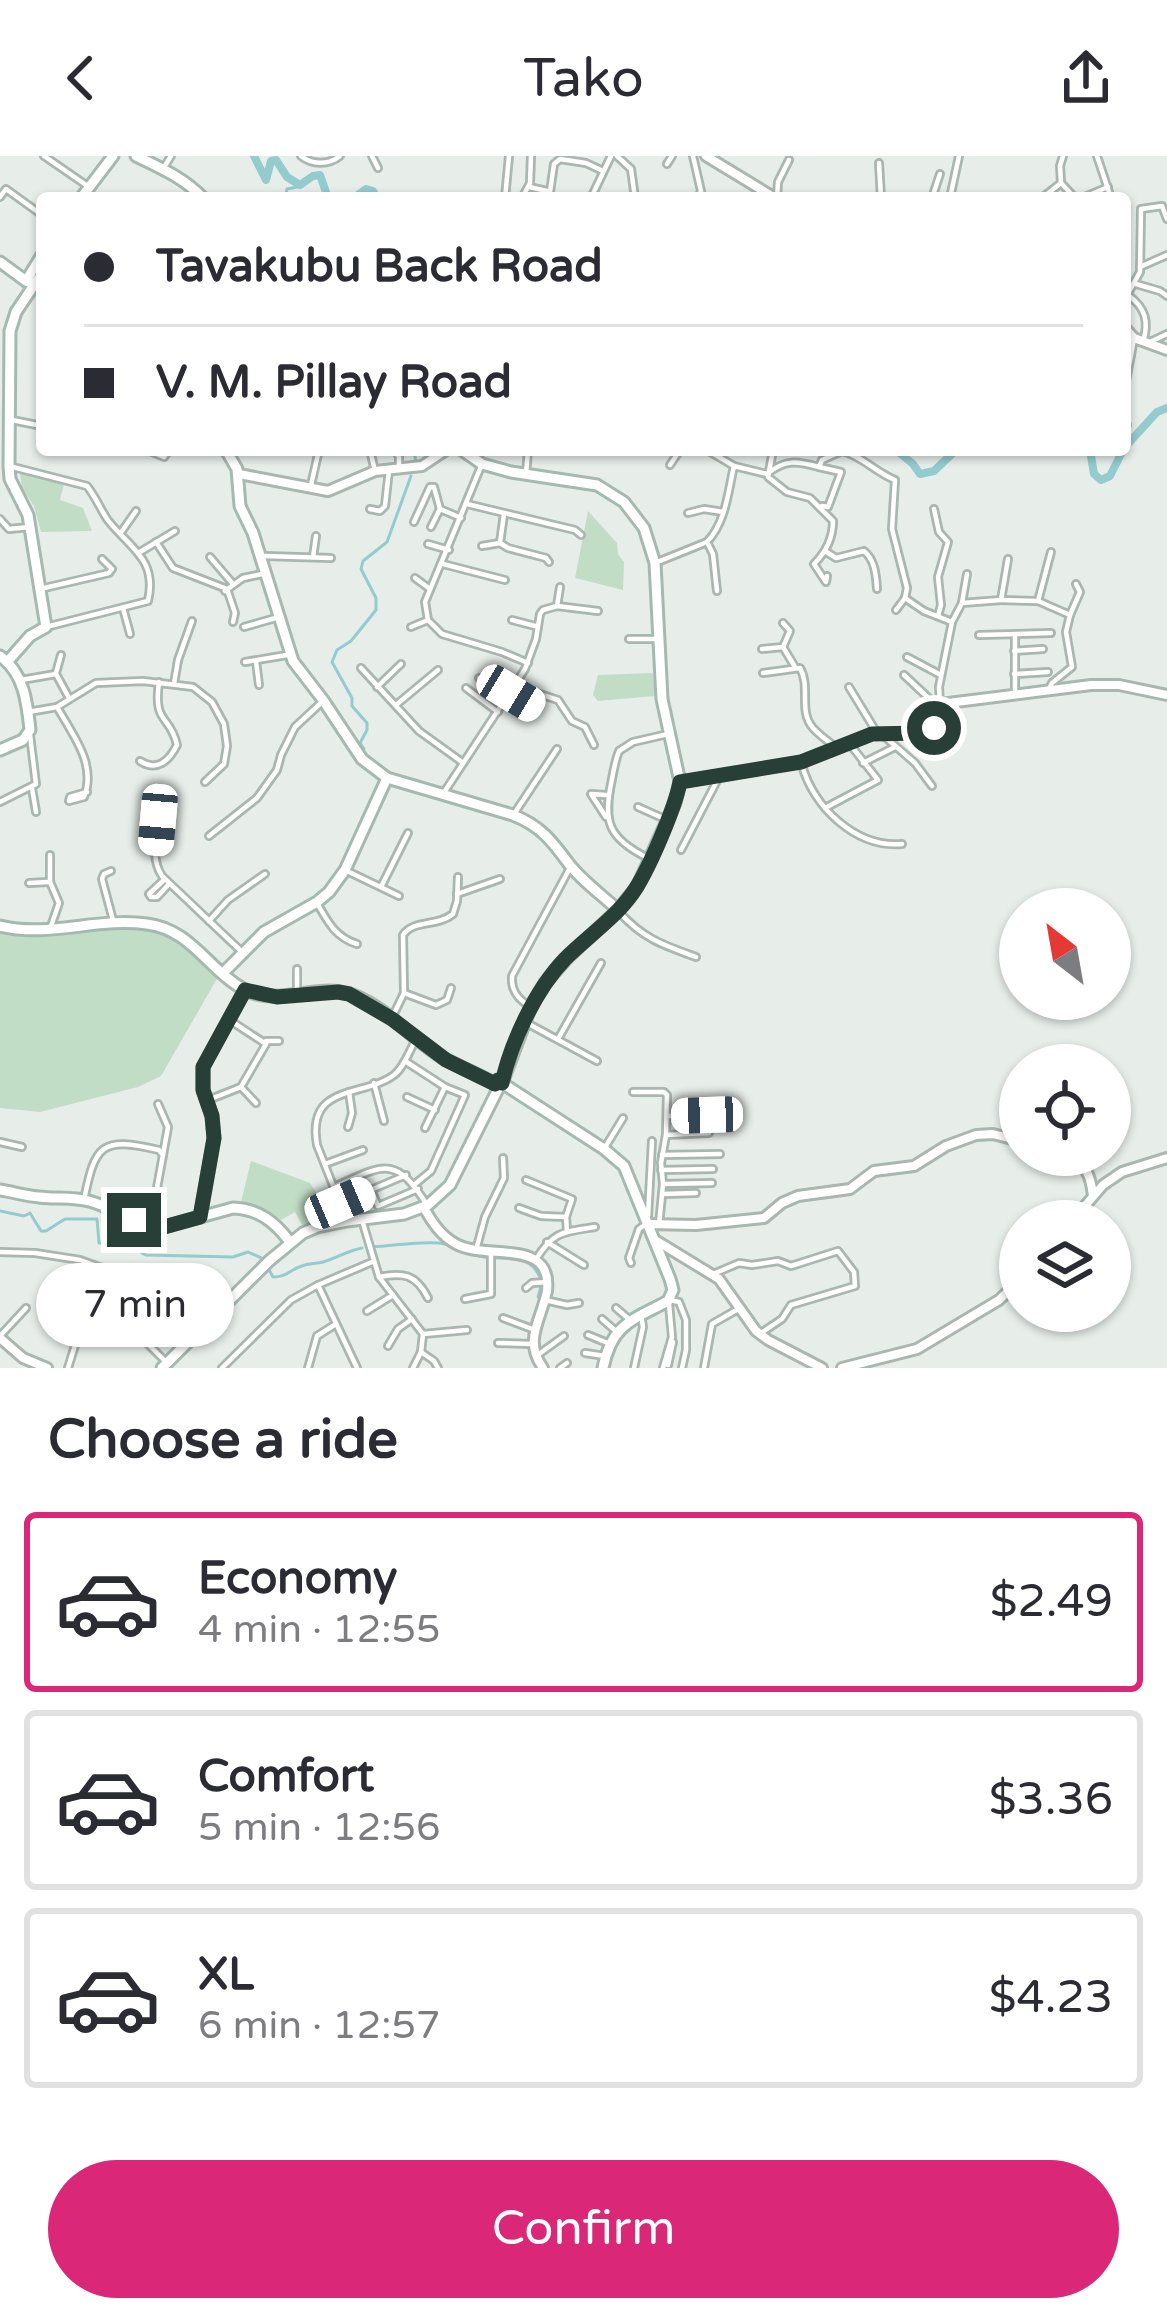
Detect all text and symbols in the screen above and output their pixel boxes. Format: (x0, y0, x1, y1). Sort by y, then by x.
icon: back (48, 45, 114, 111)
icon: share (1053, 45, 1119, 111)
text: Tako (523, 46, 644, 111)
text: Tavakubu Back Road (156, 240, 603, 294)
text: V. M. Pillay Road (156, 356, 512, 410)
car (471, 659, 551, 727)
route start (907, 701, 961, 755)
car (137, 783, 179, 857)
north arrow (999, 888, 1131, 1020)
map controls (999, 888, 1131, 1332)
button: locate (999, 1044, 1131, 1176)
car (670, 1096, 744, 1134)
car (300, 1172, 380, 1234)
route end (107, 1193, 161, 1247)
button: layers (999, 1200, 1131, 1332)
callout: 7 min (35, 1262, 233, 1346)
text: 7 min (83, 1281, 187, 1328)
text: Choose a ride (48, 1407, 398, 1472)
icon: car (54, 1548, 162, 1656)
text: Economy (198, 1552, 397, 1606)
text: $2.49 (990, 1575, 1113, 1629)
text: 4 min · 12:55 (198, 1606, 440, 1653)
icon: car (54, 1746, 162, 1854)
text: Comfort (198, 1750, 374, 1804)
text: $3.36 (989, 1773, 1113, 1827)
text: 5 min · 12:56 (198, 1804, 440, 1851)
icon: car (54, 1944, 162, 2052)
text: XL (198, 1948, 254, 2002)
text: $4.23 (989, 1971, 1113, 2025)
text: 6 min · 12:57 (198, 2002, 440, 2049)
button: Confirm (48, 2160, 1119, 2298)

